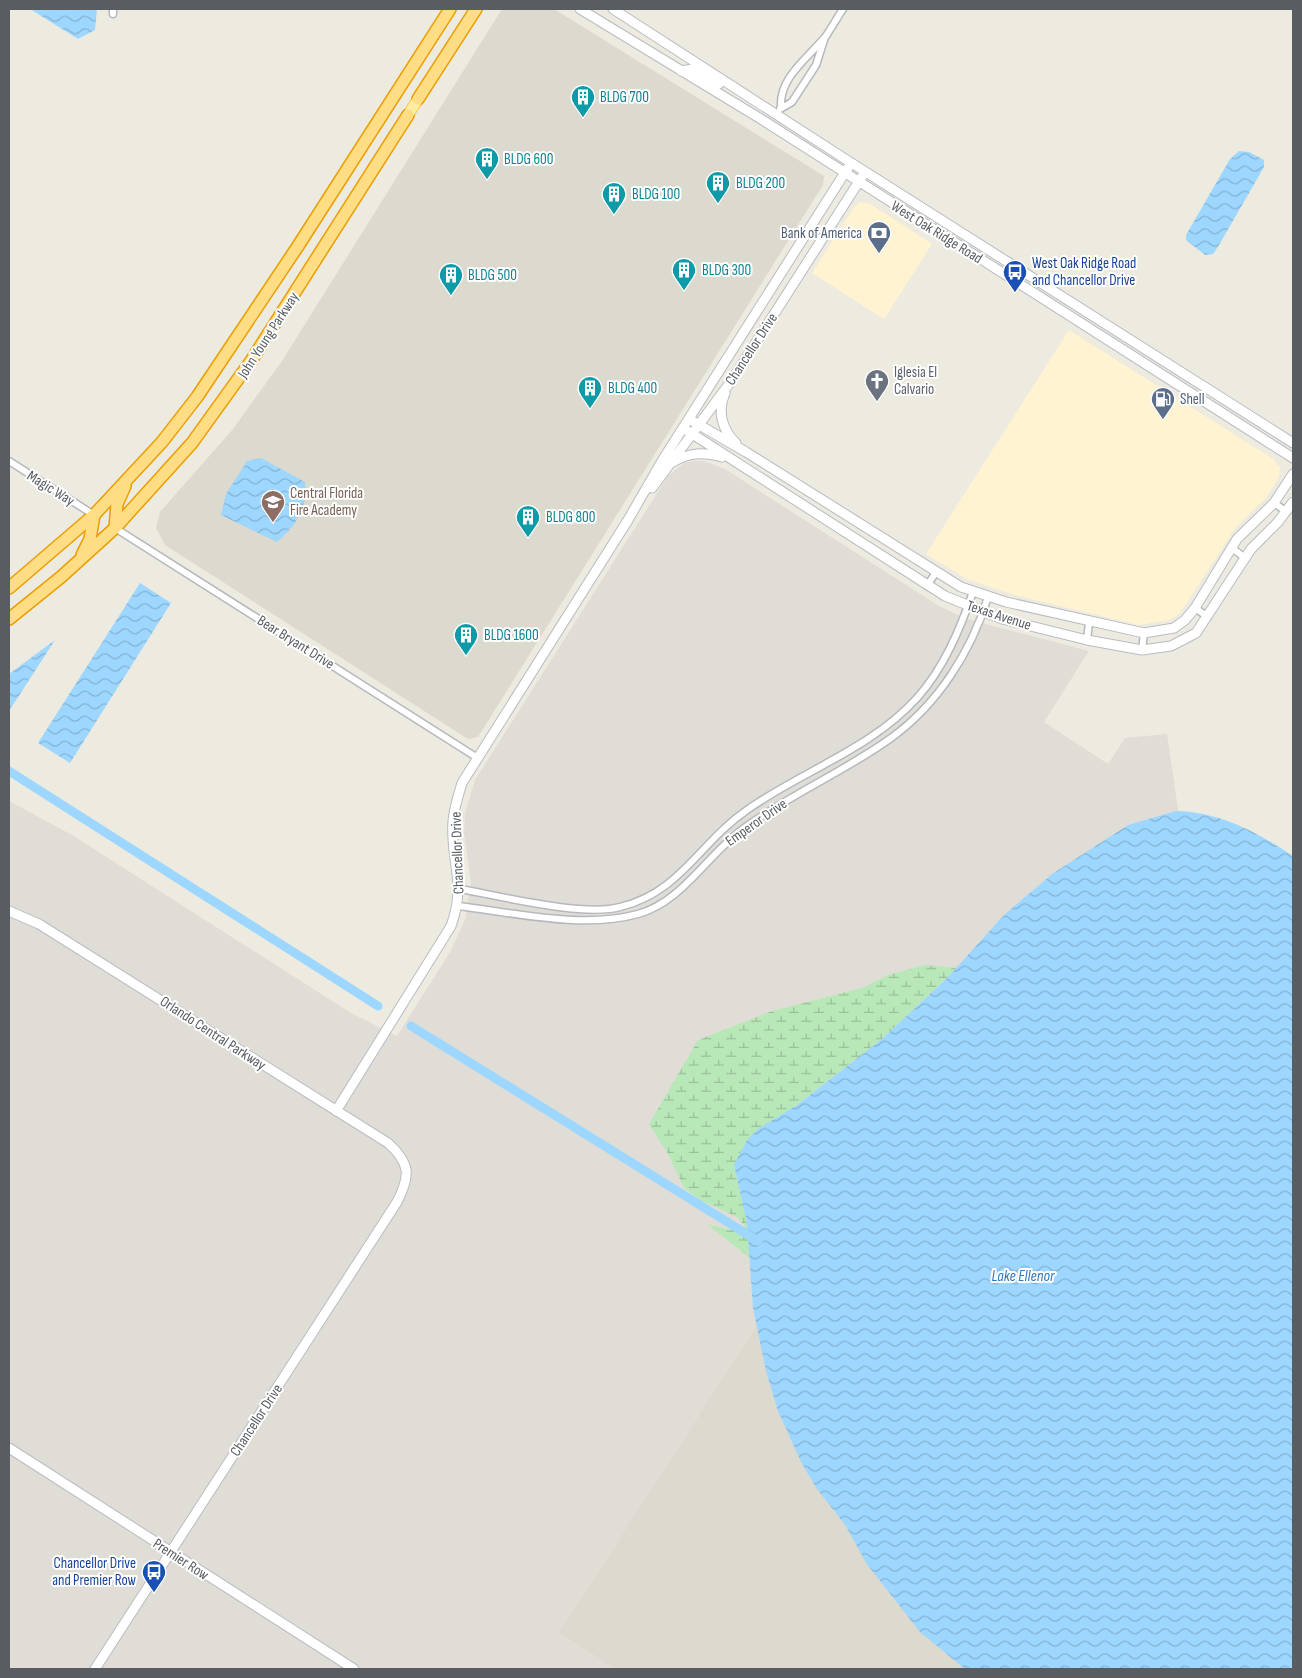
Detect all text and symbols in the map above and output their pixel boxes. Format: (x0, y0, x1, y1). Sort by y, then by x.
building icon: BLDG 700 (570, 84, 596, 118)
place label: BLDG 700 (600, 88, 649, 107)
building icon: BLDG 600 (474, 146, 500, 180)
place label: BLDG 600 (504, 150, 553, 169)
building icon: BLDG 200 (705, 170, 731, 204)
place label: BLDG 200 (736, 174, 785, 193)
building icon: BLDG 100 (601, 181, 627, 215)
place label: BLDG 100 (632, 185, 680, 204)
street label: West Oak Ridge Road (887, 197, 986, 268)
bank icon: Bank of America (866, 220, 892, 254)
place label: Bank of America (781, 224, 862, 243)
place label: West Oak Ridge Road and Chancellor Drive (1032, 254, 1136, 290)
building icon: BLDG 300 (671, 257, 697, 291)
bus stop icon: West Oak Ridge Road and Chancellor Drive (1002, 259, 1028, 293)
place label: BLDG 300 (702, 261, 751, 280)
building icon: BLDG 500 (438, 262, 464, 296)
place label: BLDG 500 (468, 266, 517, 285)
street label: John Young Parkway (233, 288, 303, 383)
street label: Chancellor Drive (721, 309, 782, 389)
place label: Iglesia El Calvario (894, 363, 937, 399)
church icon: Iglesia El Calvario (864, 368, 890, 402)
building icon: BLDG 400 (577, 375, 603, 409)
place label: BLDG 400 (608, 379, 657, 398)
fuel station icon: Shell (1150, 386, 1176, 420)
place label: Shell (1180, 390, 1204, 409)
street label: Magic Way (23, 466, 78, 511)
place label: Central Florida Fire Academy (290, 484, 363, 520)
school or university icon: Central Florida Fire Academy (260, 489, 286, 523)
building icon: BLDG 800 (515, 504, 541, 538)
place label: BLDG 800 (546, 508, 595, 527)
street label: Texas Avenue (964, 596, 1034, 635)
street label: Bear Bryant Drive (254, 611, 338, 674)
building icon: BLDG 1600 (453, 622, 479, 656)
place label: BLDG 1600 (484, 626, 539, 645)
street label: Emperor Drive (722, 794, 791, 851)
street label: Chancellor Drive (447, 811, 468, 895)
street label: Orlando Central Parkway (156, 992, 269, 1075)
water label: Lake Ellenor (992, 1267, 1055, 1286)
street label: Chancellor Drive (226, 1380, 287, 1460)
street label: Premier Row (149, 1534, 213, 1585)
place label: Chancellor Drive and Premier Row (52, 1554, 137, 1590)
bus stop icon: Chancellor Drive and Premier Row (141, 1559, 167, 1593)

